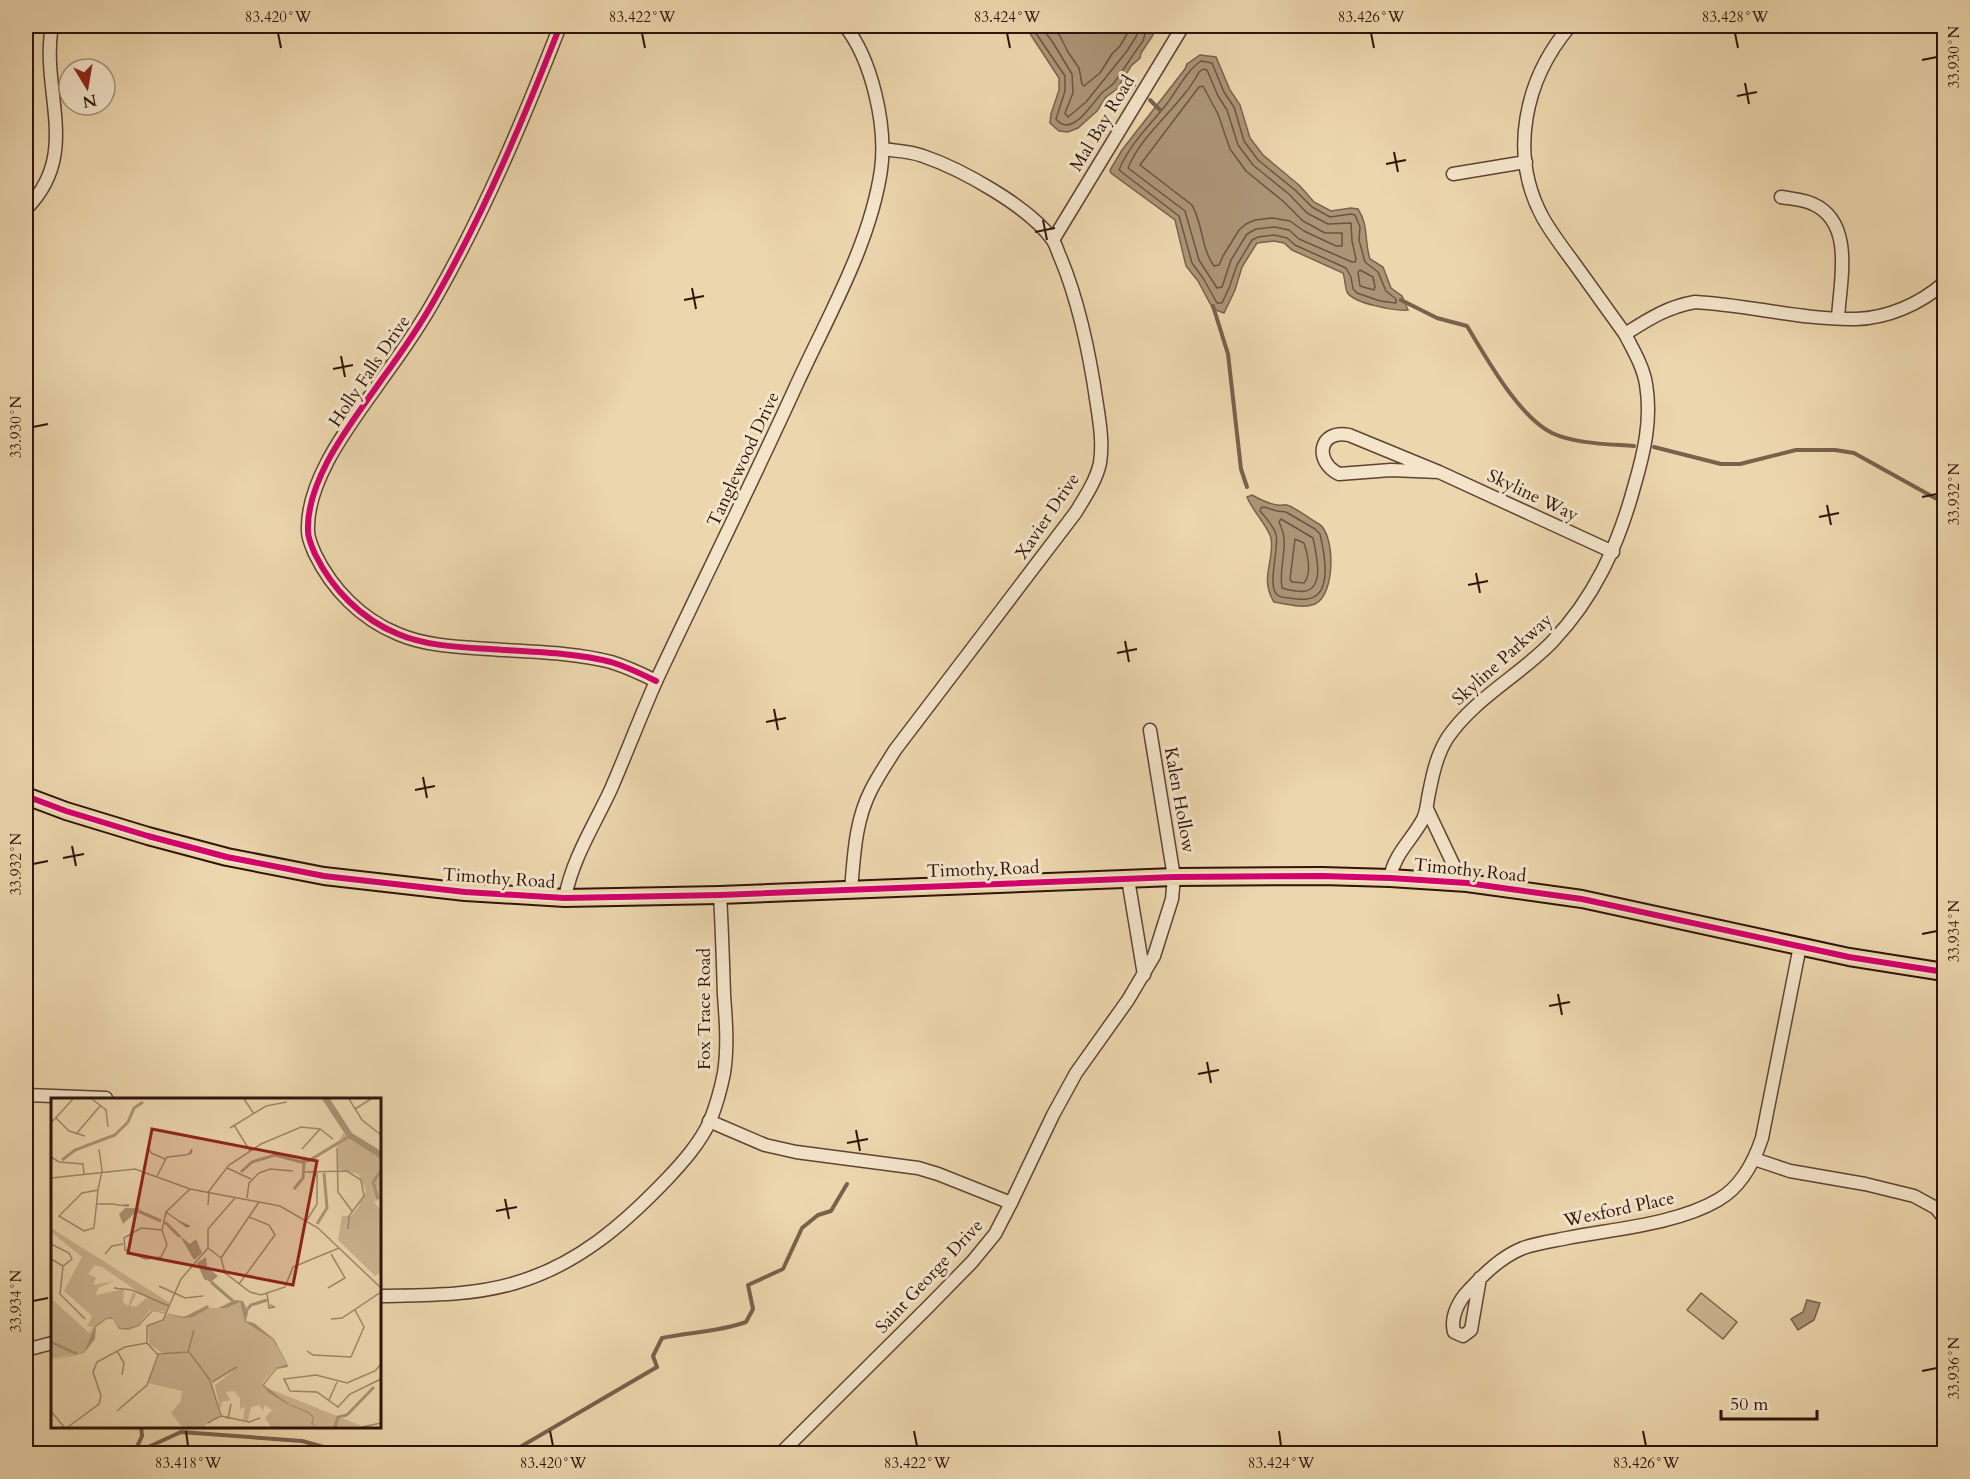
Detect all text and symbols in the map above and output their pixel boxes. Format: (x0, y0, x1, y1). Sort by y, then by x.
text: 83.420°W (245, 7, 312, 27)
text: 83.422°W (609, 7, 676, 27)
text: 83.424°W (974, 7, 1041, 27)
text: 83.426°W (1338, 7, 1405, 27)
text: 83.428°W (1702, 7, 1769, 27)
text: 33.930°N (1944, 25, 1964, 88)
north arrow (57, 57, 117, 117)
street label: Mal Bay Road (1064, 70, 1141, 176)
text: N (81, 89, 99, 113)
street label: Holly Falls Drive (323, 310, 416, 432)
street label: Tanglewood Drive (701, 388, 786, 531)
text: 33.930°N (6, 395, 26, 458)
text: 33.932°N (1944, 462, 1964, 525)
street label: Skyline Way (1483, 463, 1583, 528)
street label: Xavier Drive (1009, 468, 1086, 564)
street label: Skyline Parkway (1447, 607, 1558, 711)
street label: Kalen Hollow (1158, 745, 1201, 856)
text: 33.932°N (6, 832, 26, 895)
street label: Timothy Road (1413, 852, 1528, 889)
street label: Timothy Road (926, 855, 1040, 884)
street label: Timothy Road (442, 862, 556, 895)
text: 33.934°N (1944, 899, 1964, 962)
street label: Fox Trace Road (692, 948, 717, 1070)
inset map (51, 1098, 381, 1428)
street label: Wexford Place (1560, 1186, 1677, 1234)
street label: Saint George Drive (870, 1214, 989, 1339)
text: 33.934°N (6, 1269, 26, 1332)
text: 33.936°N (1944, 1336, 1964, 1399)
scale bar (1721, 1383, 1817, 1421)
text: 50 m (1730, 1392, 1769, 1417)
text: 83.418°W (155, 1453, 222, 1473)
text: 83.420°W (520, 1453, 587, 1473)
text: 83.422°W (884, 1453, 951, 1473)
text: 83.424°W (1248, 1453, 1315, 1473)
text: 83.426°W (1613, 1453, 1680, 1473)

